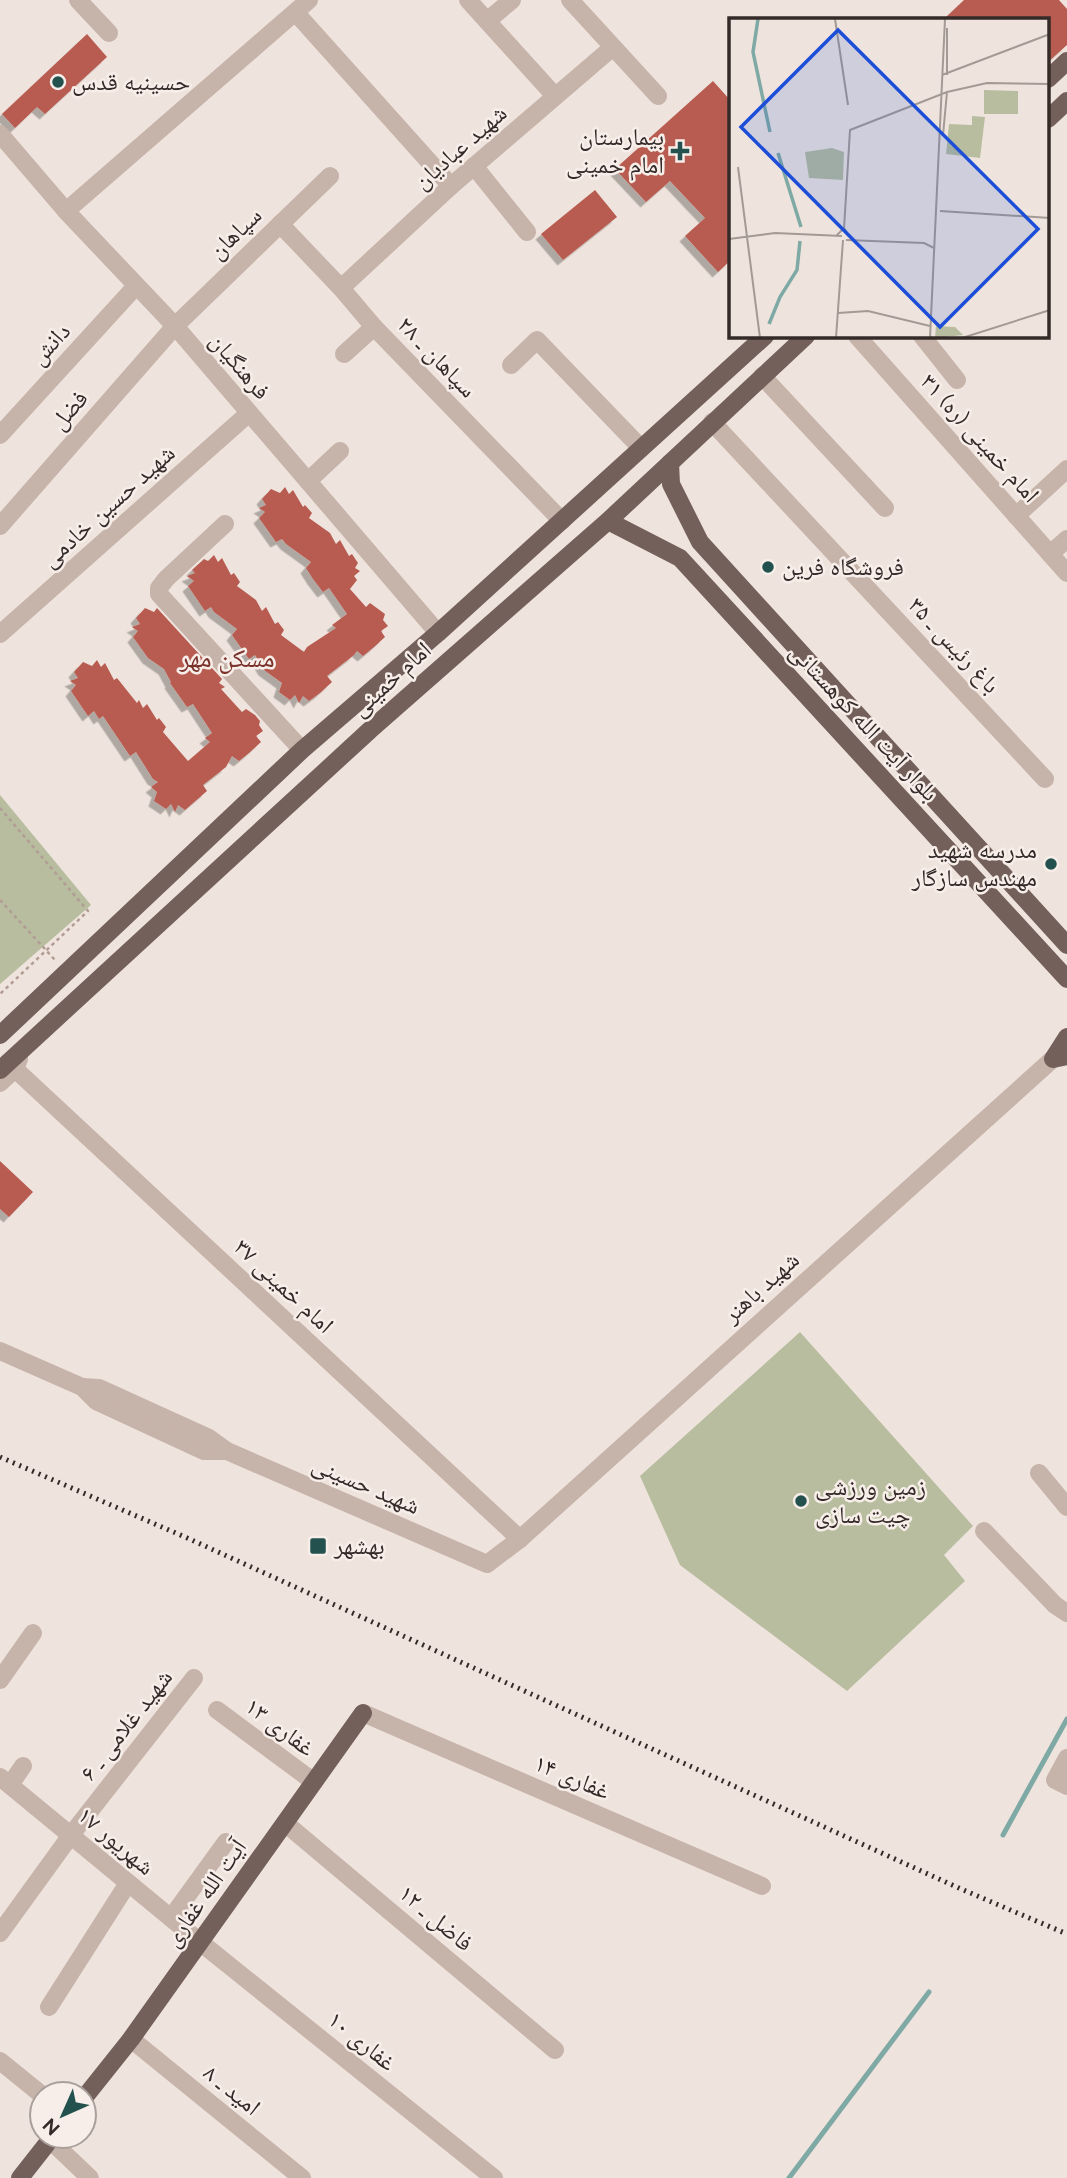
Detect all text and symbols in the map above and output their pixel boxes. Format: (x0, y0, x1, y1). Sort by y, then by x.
inset map (729, 18, 1050, 338)
place label: حسینیه قدس (72, 67, 190, 96)
marker: حسینیه قدس (50, 74, 66, 90)
street label: شهید عبادیان (407, 98, 512, 195)
place label: بیمارستان امام خمینی (566, 122, 664, 181)
marker: بیمارستان امام خمینی (670, 141, 690, 161)
street label: سپاهان (202, 200, 267, 265)
street label: سپاهان ـ ۲۸ (391, 310, 483, 403)
street label: دانش (23, 317, 76, 371)
street label: فرهنگیان (204, 326, 277, 405)
street label: امام خمینی (ره) ۳۱ (913, 367, 1046, 510)
street label: فضل (44, 384, 94, 435)
street label: شهید حسین خادمی (35, 438, 180, 573)
place label: فروشگاه فرین (782, 552, 904, 581)
marker: فروشگاه فرین (760, 559, 776, 575)
street label: باغ رئیس ـ ۳۵ (902, 591, 1006, 699)
street label: امام خمینی (345, 635, 438, 724)
street label: بلوار آیت الله کوهستانی (784, 637, 945, 807)
district label: مسکن مهر (178, 643, 275, 674)
place label: مدرسه شهید مهندس سازگار (911, 835, 1037, 892)
marker: مدرسه شهید مهندس سازگار (1043, 856, 1059, 872)
street label: امام خمینی ۳۷ (227, 1232, 340, 1341)
street label: شهید باهنر (716, 1245, 805, 1329)
street label: شهید حسینی (308, 1449, 425, 1520)
place label: زمین ورزشی چیت سازی (815, 1472, 926, 1529)
marker: زمین ورزشی چیت سازی (793, 1493, 809, 1509)
place label: بهشهر (333, 1531, 385, 1560)
marker: بهشهر (308, 1536, 328, 1556)
street label: شهید غلامی ـ ۶ (73, 1663, 178, 1786)
street label: غفاری ۱۳ (240, 1691, 321, 1762)
street label: غفاری ۱۴ (530, 1748, 614, 1805)
street label: ۱۷ شهریور (72, 1800, 161, 1881)
street label: آیت الله غفاری (157, 1833, 253, 1952)
street label: فاضل ـ ۱۲ (393, 1878, 479, 1957)
street label: غفاری ۱۰ (322, 2004, 402, 2077)
street label: امید ـ ۸ (198, 2058, 267, 2121)
north arrow (28, 2080, 98, 2150)
text: N (38, 2114, 64, 2140)

